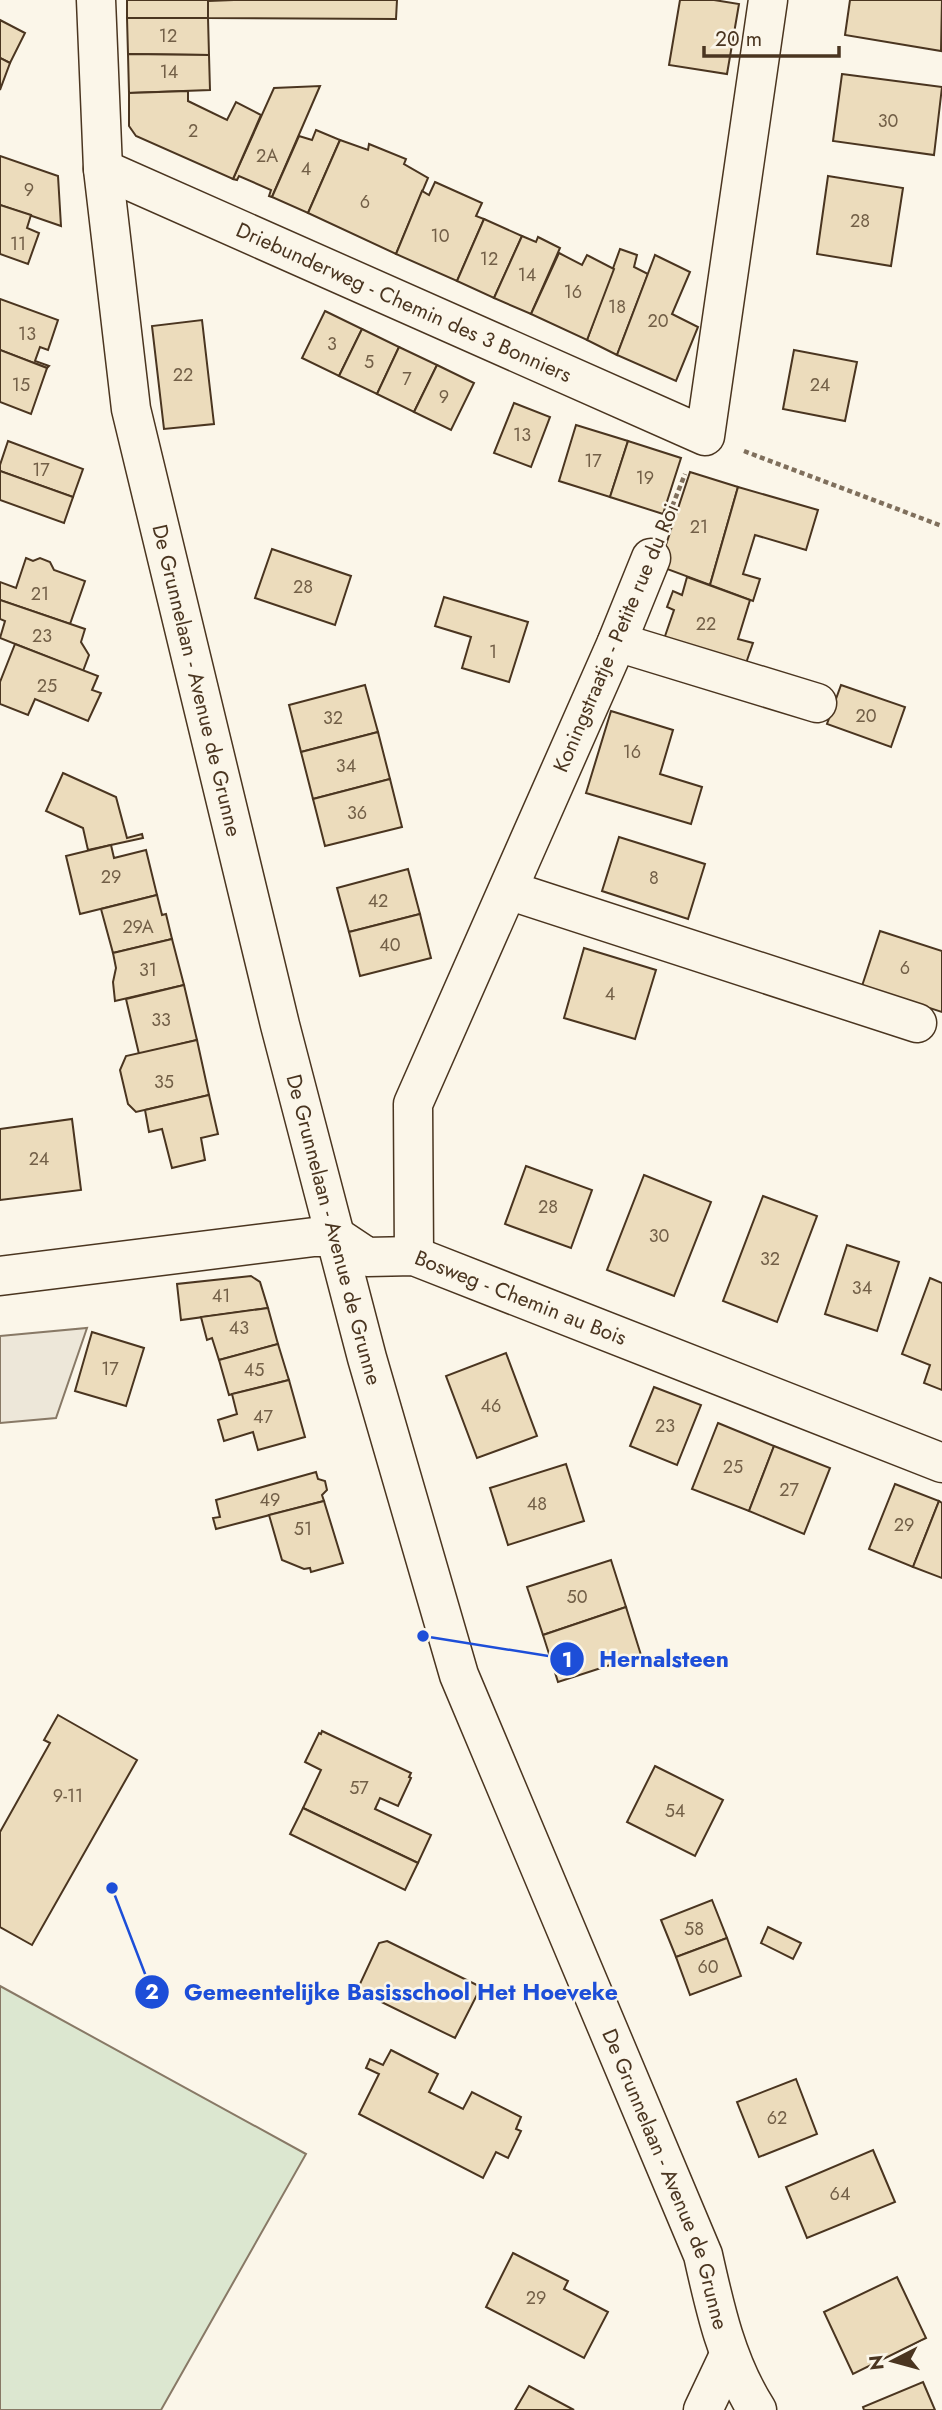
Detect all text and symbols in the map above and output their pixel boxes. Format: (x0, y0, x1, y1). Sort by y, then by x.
scale bar (704, 14, 839, 58)
house number: 12 (159, 23, 177, 49)
text: 20 m (715, 24, 762, 54)
house number: 14 (160, 59, 178, 85)
house number: 30 (878, 108, 899, 134)
house number: 2 (188, 118, 198, 144)
house number: 2A (256, 143, 278, 169)
house number: 4 (301, 156, 311, 182)
house number: 9 (24, 177, 34, 203)
house number: 6 (360, 189, 370, 215)
house number: 28 (850, 208, 870, 234)
street label: Driebunderweg - Chemin des 3 Bonniers (233, 216, 575, 388)
house number: 10 (431, 223, 450, 249)
house number: 11 (10, 231, 26, 257)
house number: 12 (480, 246, 498, 272)
house number: 14 (518, 262, 536, 288)
house number: 16 (564, 279, 582, 305)
house number: 18 (608, 294, 626, 320)
house number: 20 (647, 308, 669, 334)
house number: 13 (18, 321, 36, 347)
house number: 3 (327, 333, 337, 355)
house number: 5 (364, 349, 374, 375)
house number: 22 (173, 362, 193, 388)
house number: 7 (402, 366, 412, 392)
house number: 15 (12, 372, 30, 398)
house number: 24 (810, 372, 830, 398)
house number: 9 (439, 384, 449, 410)
house number: 13 (513, 422, 531, 448)
house number: 17 (584, 448, 602, 474)
house number: 17 (32, 457, 50, 483)
house number: 19 (636, 465, 654, 491)
street label: Koningstraatje - Petite rue du Roi (546, 499, 686, 777)
house number: 21 (690, 514, 708, 540)
street label: De Grunnelaan - Avenue de Grunne (144, 521, 249, 840)
house number: 28 (293, 574, 313, 600)
house number: 21 (31, 581, 49, 607)
house number: 22 (696, 611, 716, 637)
house number: 23 (32, 623, 52, 649)
house number: 1 (489, 639, 497, 665)
house number: 25 (37, 673, 57, 699)
house number: 20 (855, 703, 877, 729)
house number: 32 (323, 705, 343, 731)
house number: 16 (623, 739, 641, 765)
house number: 34 (336, 753, 356, 779)
house number: 36 (347, 800, 367, 826)
house number: 29 (101, 864, 121, 890)
house number: 8 (649, 865, 659, 891)
house number: 42 (368, 888, 388, 914)
house number: 29A (122, 914, 154, 940)
house number: 40 (379, 932, 401, 958)
house number: 6 (900, 955, 910, 981)
house number: 31 (139, 957, 157, 983)
house number: 4 (605, 981, 615, 1007)
house number: 33 (151, 1007, 171, 1033)
house number: 35 (154, 1069, 174, 1095)
street label: De Grunnelaan - Avenue de Grunne (278, 1071, 389, 1389)
house number: 24 (29, 1146, 49, 1172)
house number: 28 (538, 1194, 558, 1220)
house number: 30 (649, 1223, 670, 1249)
street label: Bosweg - Chemin au Bois (410, 1243, 631, 1353)
house number: 32 (760, 1246, 780, 1272)
house number: 34 (852, 1275, 872, 1301)
house number: 41 (212, 1283, 230, 1309)
house number: 43 (229, 1315, 249, 1341)
house number: 17 (101, 1356, 119, 1382)
house number: 45 (244, 1357, 264, 1383)
house number: 46 (481, 1393, 501, 1419)
house number: 47 (253, 1404, 274, 1430)
house number: 23 (655, 1413, 675, 1439)
house number: 25 (723, 1454, 743, 1480)
house number: 27 (779, 1477, 799, 1503)
house number: 49 (260, 1487, 280, 1513)
house number: 48 (527, 1491, 547, 1517)
house number: 29 (894, 1512, 914, 1538)
house number: 51 (294, 1516, 312, 1542)
house number: 50 (567, 1584, 588, 1610)
callout: Hernalsteen (550, 1637, 743, 1681)
text: Hernalsteen (599, 1642, 729, 1676)
text: 1 (562, 1645, 572, 1675)
house number: 57 (349, 1775, 369, 1801)
house number: 9-11 (53, 1783, 83, 1809)
house number: 54 (665, 1798, 685, 1824)
house number: 58 (684, 1916, 704, 1942)
house number: 60 (697, 1954, 719, 1980)
callout: Gemeentelijke Basisschool Het Hoeveke (135, 1970, 632, 2014)
text: Gemeentelijke Basisschool Het Hoeveke (184, 1975, 618, 2009)
text: 2 (145, 1977, 159, 2007)
street label: De Grunnelaan - Avenue de Grunne (594, 2024, 736, 2333)
house number: 62 (767, 2105, 787, 2131)
house number: 64 (830, 2181, 850, 2207)
house number: 29 (526, 2285, 546, 2311)
north arrow (858, 2326, 928, 2396)
text: N (862, 2354, 891, 2372)

